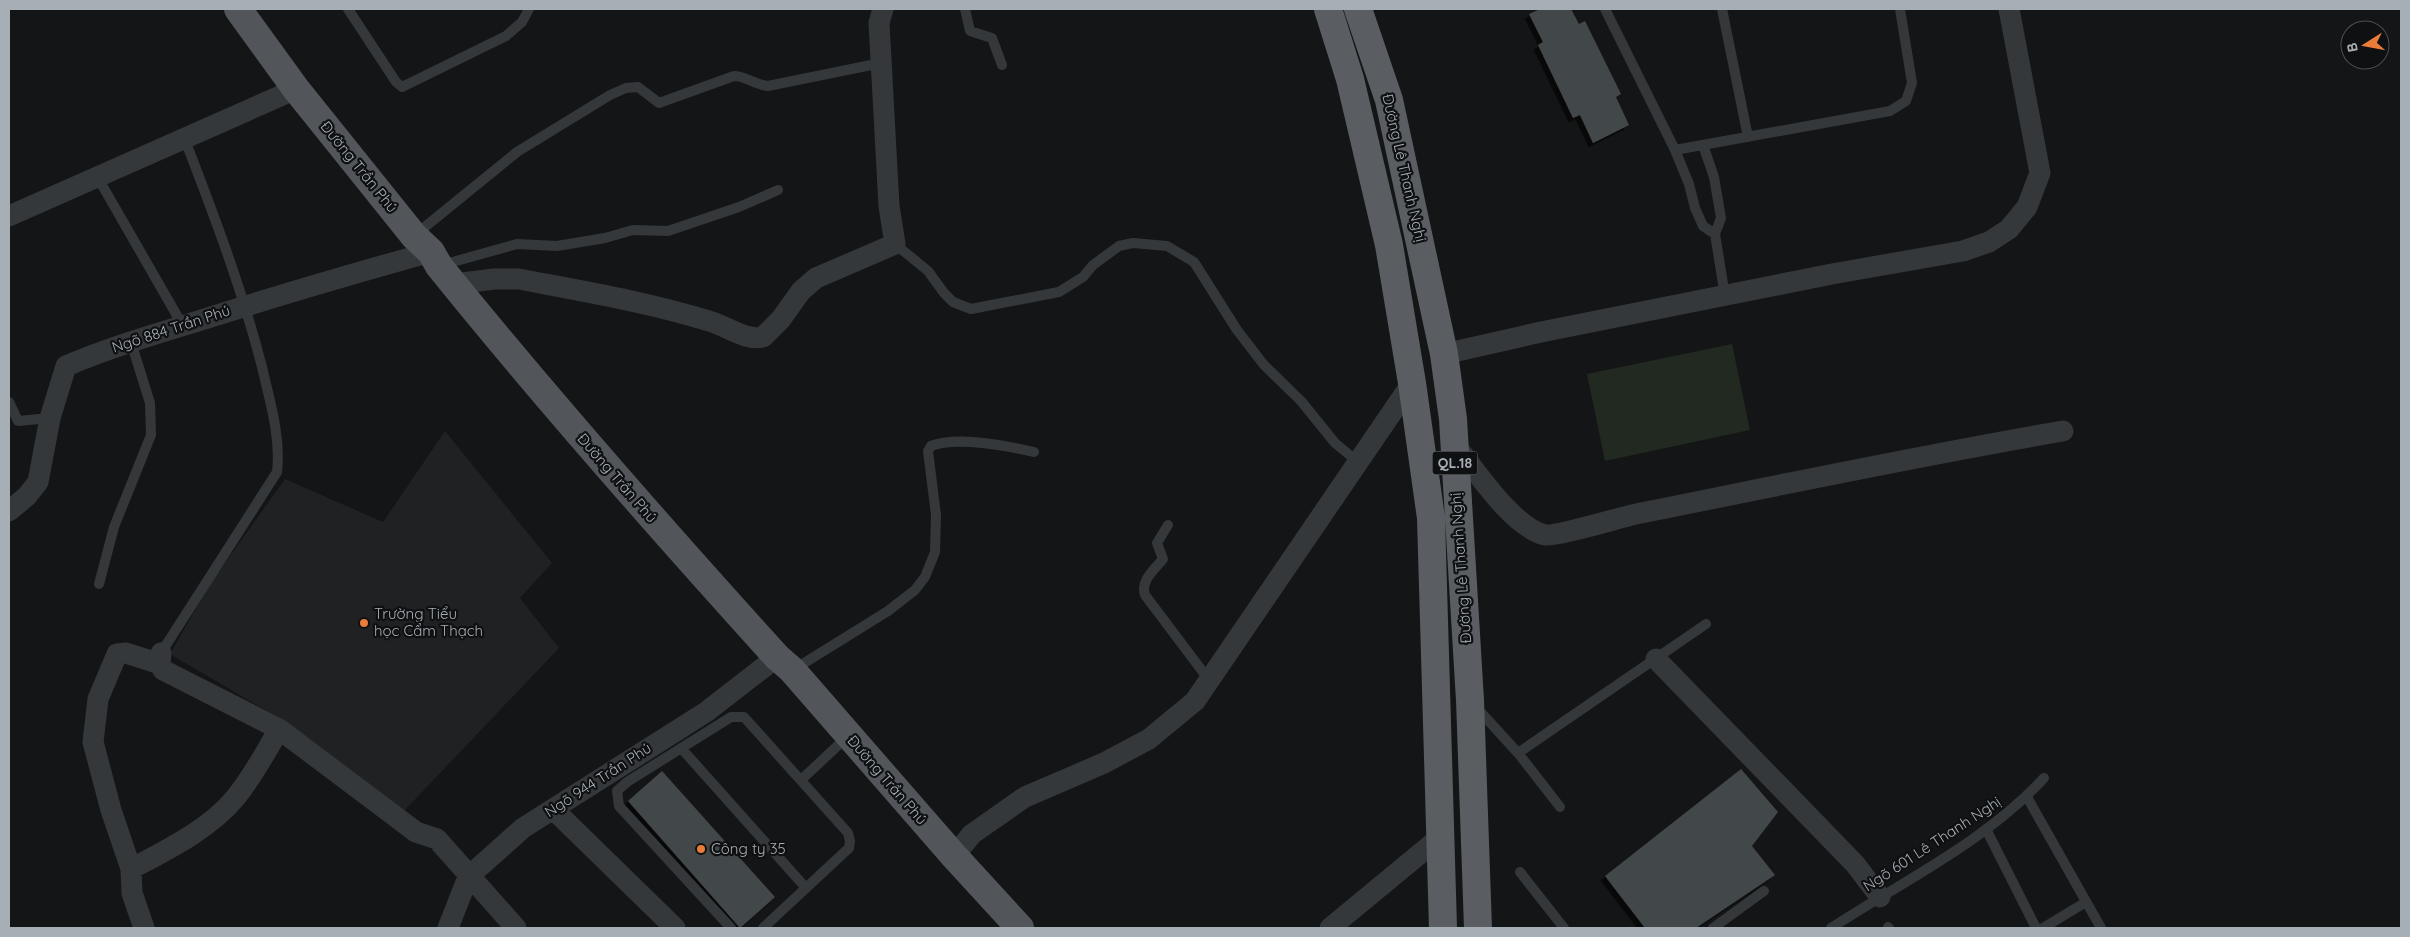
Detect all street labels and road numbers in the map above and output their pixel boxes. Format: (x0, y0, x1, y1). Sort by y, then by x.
street label: Đường Lê Thanh Nghị (1378, 92, 1431, 244)
street label: Đường Trần Phú (317, 117, 402, 216)
street label: Ngõ 884 Trần Phú (109, 300, 232, 357)
street label: Đường Trần Phú (573, 429, 661, 526)
road number: QL.18 (1432, 452, 1478, 474)
street label: Đường Lê Thanh Nghị (1446, 492, 1475, 644)
street label: Đường Trần Phú (843, 731, 931, 828)
street label: Ngõ 944 Trần Phú (541, 738, 655, 821)
street label: Ngõ 601 Lê Thanh Nghị (1859, 792, 2004, 895)

